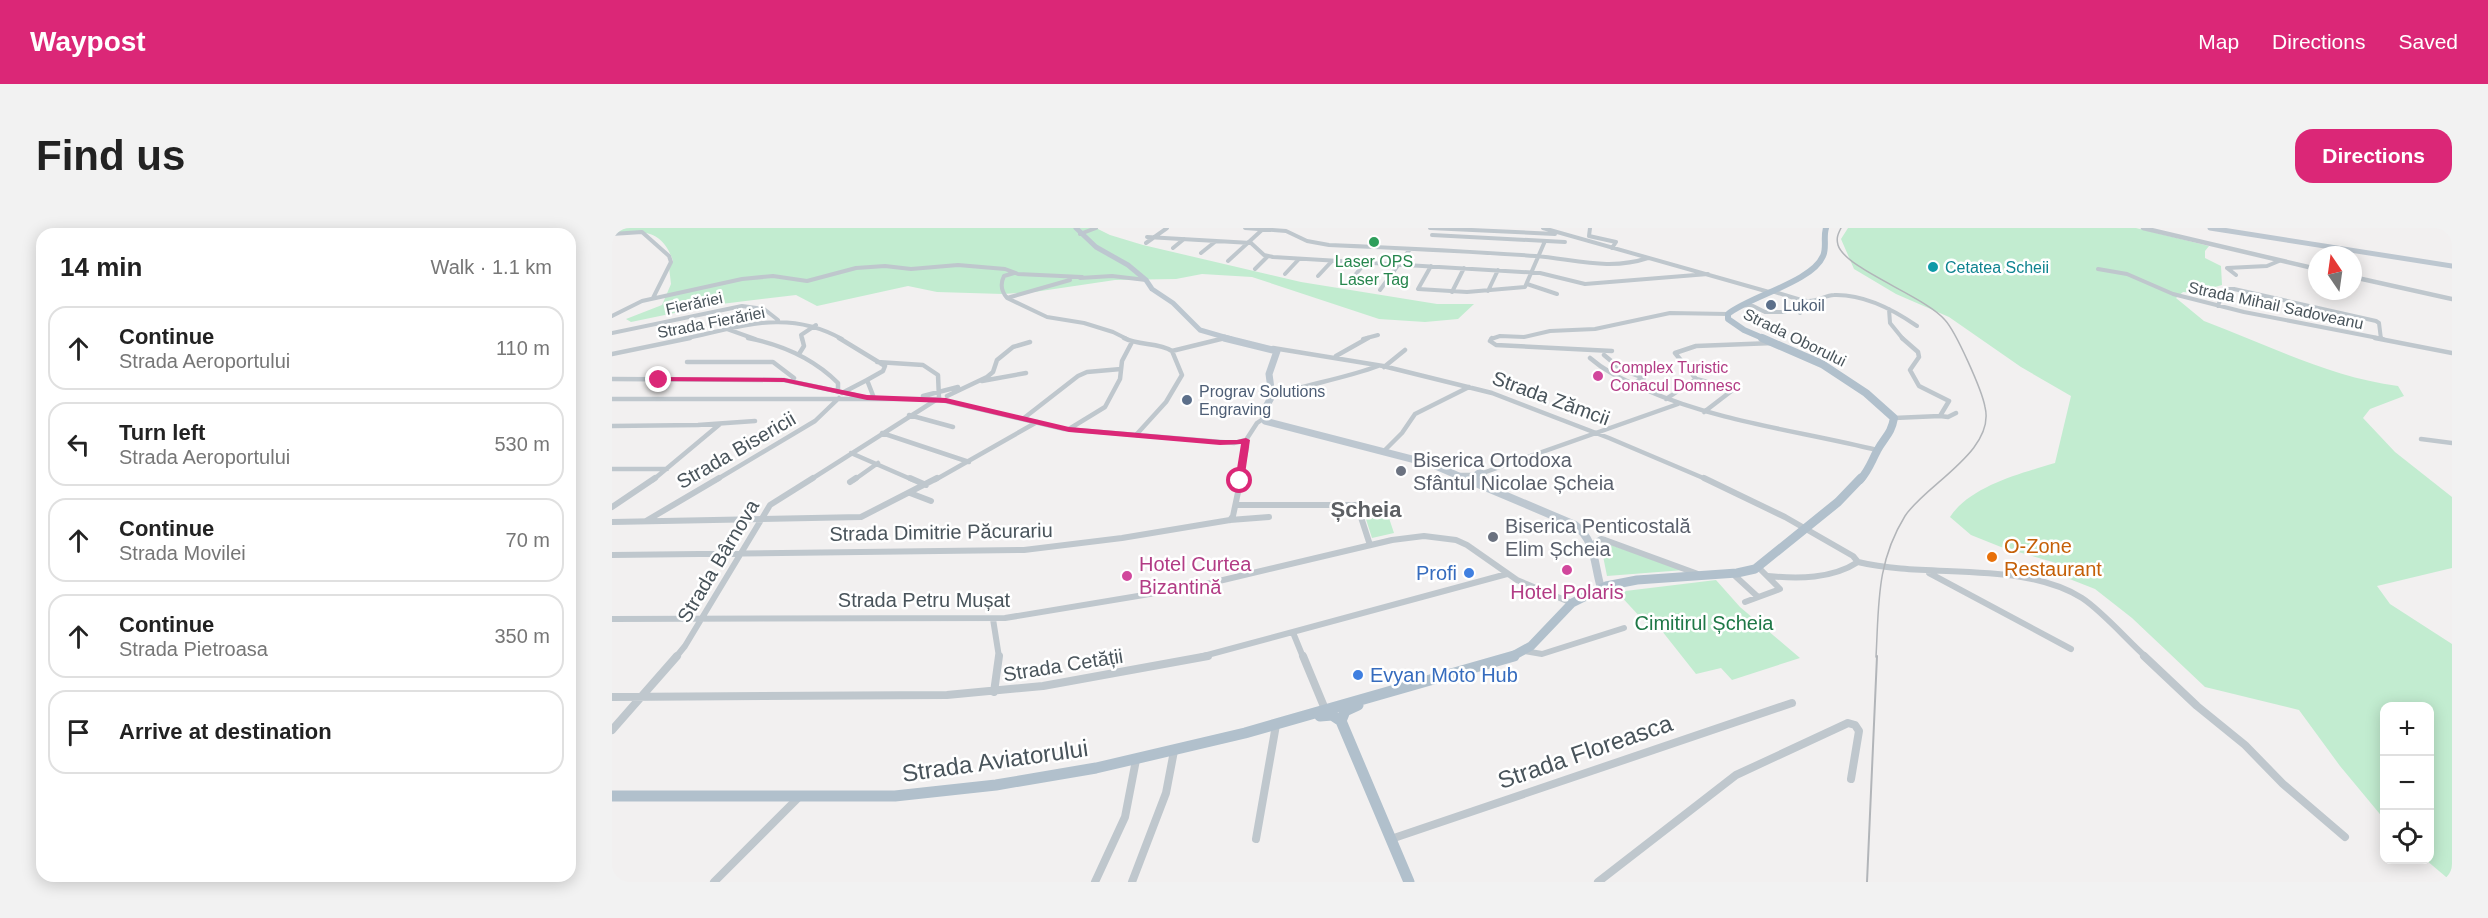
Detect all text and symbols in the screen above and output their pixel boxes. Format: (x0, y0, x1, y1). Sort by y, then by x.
text: Waypost (30, 26, 146, 57)
text: Map (2198, 30, 2239, 53)
text: Directions (2272, 30, 2365, 53)
text: Saved (2398, 30, 2458, 53)
button: Directions (2295, 129, 2452, 183)
text: Find us (36, 132, 185, 179)
marker: Laser OPS Laser Tag (1367, 235, 1381, 249)
north arrow (2308, 246, 2362, 300)
text: 14 min (60, 252, 142, 282)
place label: Laser OPS Laser Tag (1335, 253, 1413, 288)
text: Walk · 1.1 km (431, 256, 552, 278)
place label: Cetatea Scheii (1945, 259, 2049, 276)
marker: Cetatea Scheii (1926, 260, 1940, 274)
street label: Strada Mihail Sadoveanu (2187, 279, 2365, 332)
street label: Fierăriei (664, 289, 724, 318)
place label: Lukoil (1783, 297, 1825, 314)
marker: Lukoil (1764, 298, 1778, 312)
street label: Strada Fierăriei (656, 304, 766, 341)
street label: Strada Oborului (1741, 305, 1849, 370)
text: Continue (119, 324, 214, 349)
icon: ahead (62, 332, 95, 365)
text: 110 m (496, 337, 550, 359)
text: Strada Aeroportului (119, 350, 290, 372)
place label: Complex Turistic Conacul Domnesc (1610, 359, 1741, 394)
route end (645, 366, 671, 392)
street label: Strada Zămcii (1489, 367, 1613, 429)
marker: Complex Turistic Conacul Domnesc (1591, 369, 1605, 383)
place label: Prograv Solutions Engraving (1199, 383, 1325, 418)
marker: Prograv Solutions Engraving (1180, 393, 1194, 407)
street label: Strada Bisericii (673, 407, 799, 493)
text: Turn left (119, 420, 205, 445)
icon: left (62, 428, 95, 461)
text: 530 m (494, 433, 550, 455)
text: Strada Aeroportului (119, 446, 290, 468)
place label: Biserica Ortodoxa Sfântul Nicolae Șcheia (1413, 449, 1615, 494)
marker: Biserica Ortodoxa Sfântul Nicolae Șcheia (1394, 464, 1408, 478)
route start (1226, 467, 1252, 493)
street label: Strada Bârnova (673, 495, 764, 626)
district label: Șcheia (1331, 497, 1402, 522)
place label: Biserica Penticostală Elim Șcheia (1505, 515, 1692, 560)
text: Continue (119, 516, 214, 541)
street label: Strada Dimitrie Păcurariu (829, 519, 1053, 545)
icon: ahead (62, 524, 95, 557)
text: 70 m (506, 529, 550, 551)
marker: Biserica Penticostală Elim Șcheia (1486, 530, 1500, 544)
place label: O-Zone Restaurant (2004, 535, 2102, 580)
text: Strada Movilei (119, 542, 246, 564)
marker: O-Zone Restaurant (1985, 550, 1999, 564)
place label: Hotel Curtea Bizantină (1139, 553, 1252, 598)
place label: Profi (1416, 562, 1457, 584)
marker: Hotel Polaris (1560, 563, 1574, 577)
marker: Profi (1462, 566, 1476, 580)
marker: Hotel Curtea Bizantină (1120, 569, 1134, 583)
place label: Hotel Polaris (1510, 581, 1624, 603)
street label: Strada Petru Mușat (838, 589, 1011, 611)
text: Continue (119, 612, 214, 637)
park label: Cimitirul Șcheia (1635, 612, 1774, 634)
icon: ahead (62, 620, 95, 653)
text: 350 m (494, 625, 550, 647)
text: Strada Pietroasa (119, 638, 268, 660)
street label: Strada Cetății (1001, 645, 1125, 685)
place label: Evyan Moto Hub (1370, 664, 1518, 686)
marker: Evyan Moto Hub (1351, 668, 1365, 682)
map controls (2380, 702, 2434, 864)
button: + (2380, 702, 2434, 756)
street label: Strada Floreasca (1494, 709, 1676, 794)
icon: arrive (62, 716, 95, 749)
text: Arrive at destination (119, 719, 332, 744)
street label: Strada Aviatorului (900, 734, 1090, 787)
button: − (2380, 756, 2434, 810)
button: locate (2380, 810, 2434, 864)

